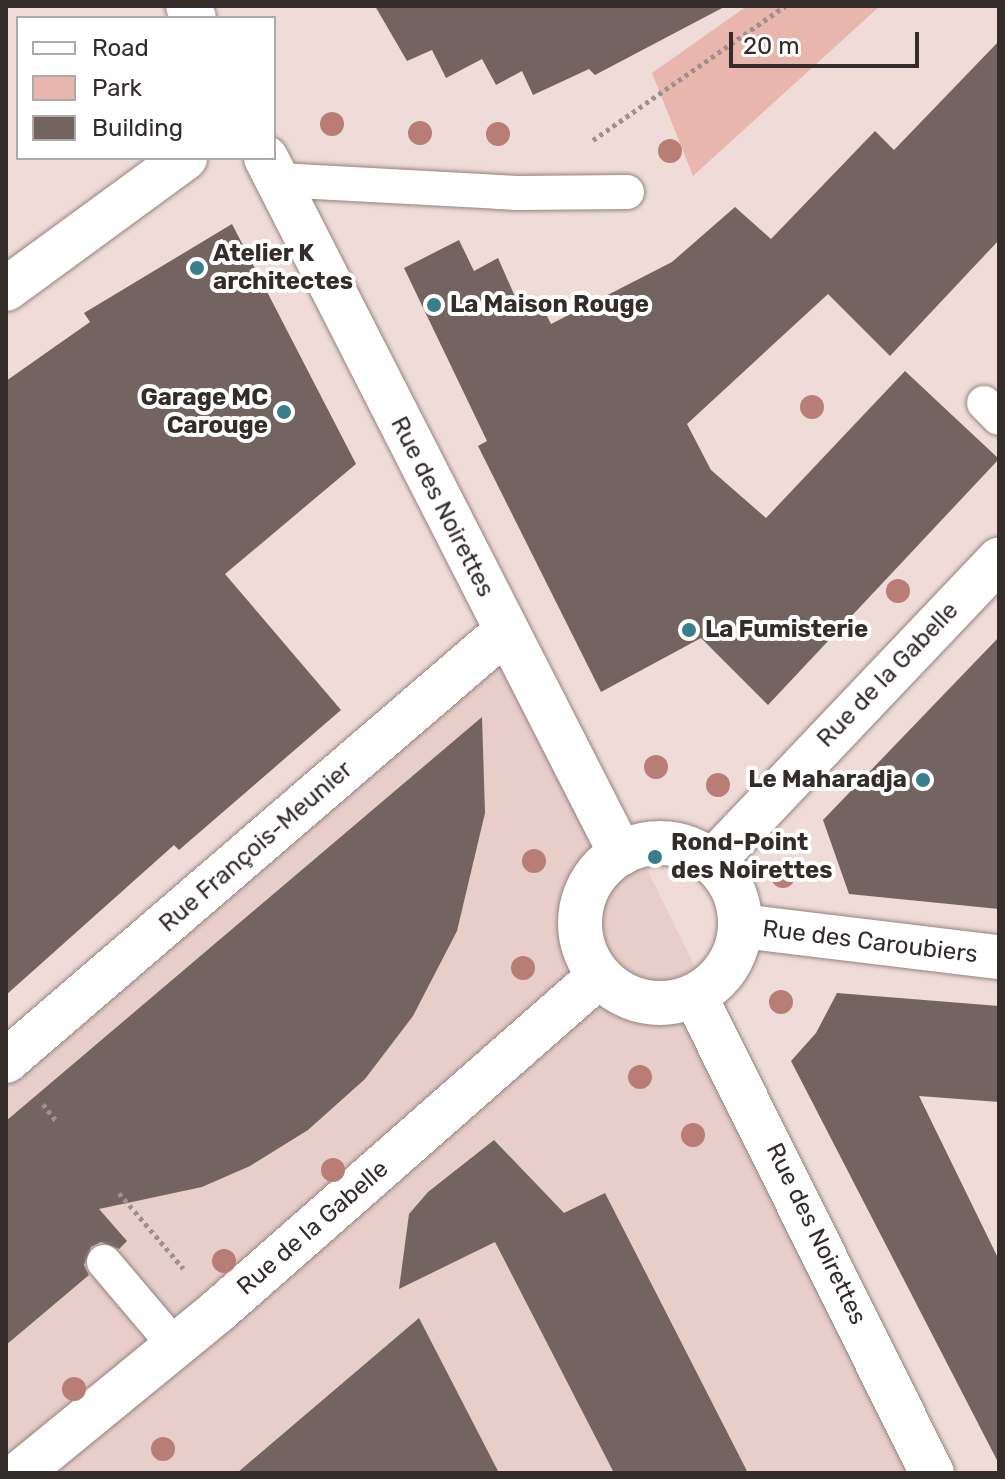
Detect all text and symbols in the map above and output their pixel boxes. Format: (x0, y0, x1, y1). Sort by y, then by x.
legend (16, 16, 276, 160)
scale bar (733, 16, 923, 66)
text: 20 m (743, 32, 800, 60)
text: Road (92, 34, 149, 62)
text: Park (92, 74, 142, 102)
text: Building (92, 114, 183, 142)
place label: Atelier K architectes (213, 240, 353, 296)
marker: Atelier K architectes (188, 259, 206, 277)
place label: La Maison Rouge (450, 291, 649, 319)
marker: La Maison Rouge (425, 296, 443, 314)
place label: Garage MC Carouge (140, 384, 268, 440)
marker: Garage MC Carouge (275, 403, 293, 421)
street label: Rue des Noirettes (384, 412, 500, 602)
street label: Rue de la Gabelle (811, 596, 965, 754)
place label: La Fumisterie (705, 616, 868, 644)
marker: La Fumisterie (680, 621, 698, 639)
street label: Rue François-Meunier (154, 755, 358, 939)
place label: Le Maharadja (748, 766, 907, 794)
marker: Le Maharadja (914, 771, 932, 789)
place label: Rond-Point des Noirettes (671, 829, 833, 885)
marker: Rond-Point des Noirettes (646, 848, 664, 866)
street label: Rue des Caroubiers (761, 915, 979, 969)
street label: Rue des Noirettes (760, 1139, 872, 1329)
street label: Rue de la Gabelle (232, 1155, 394, 1301)

